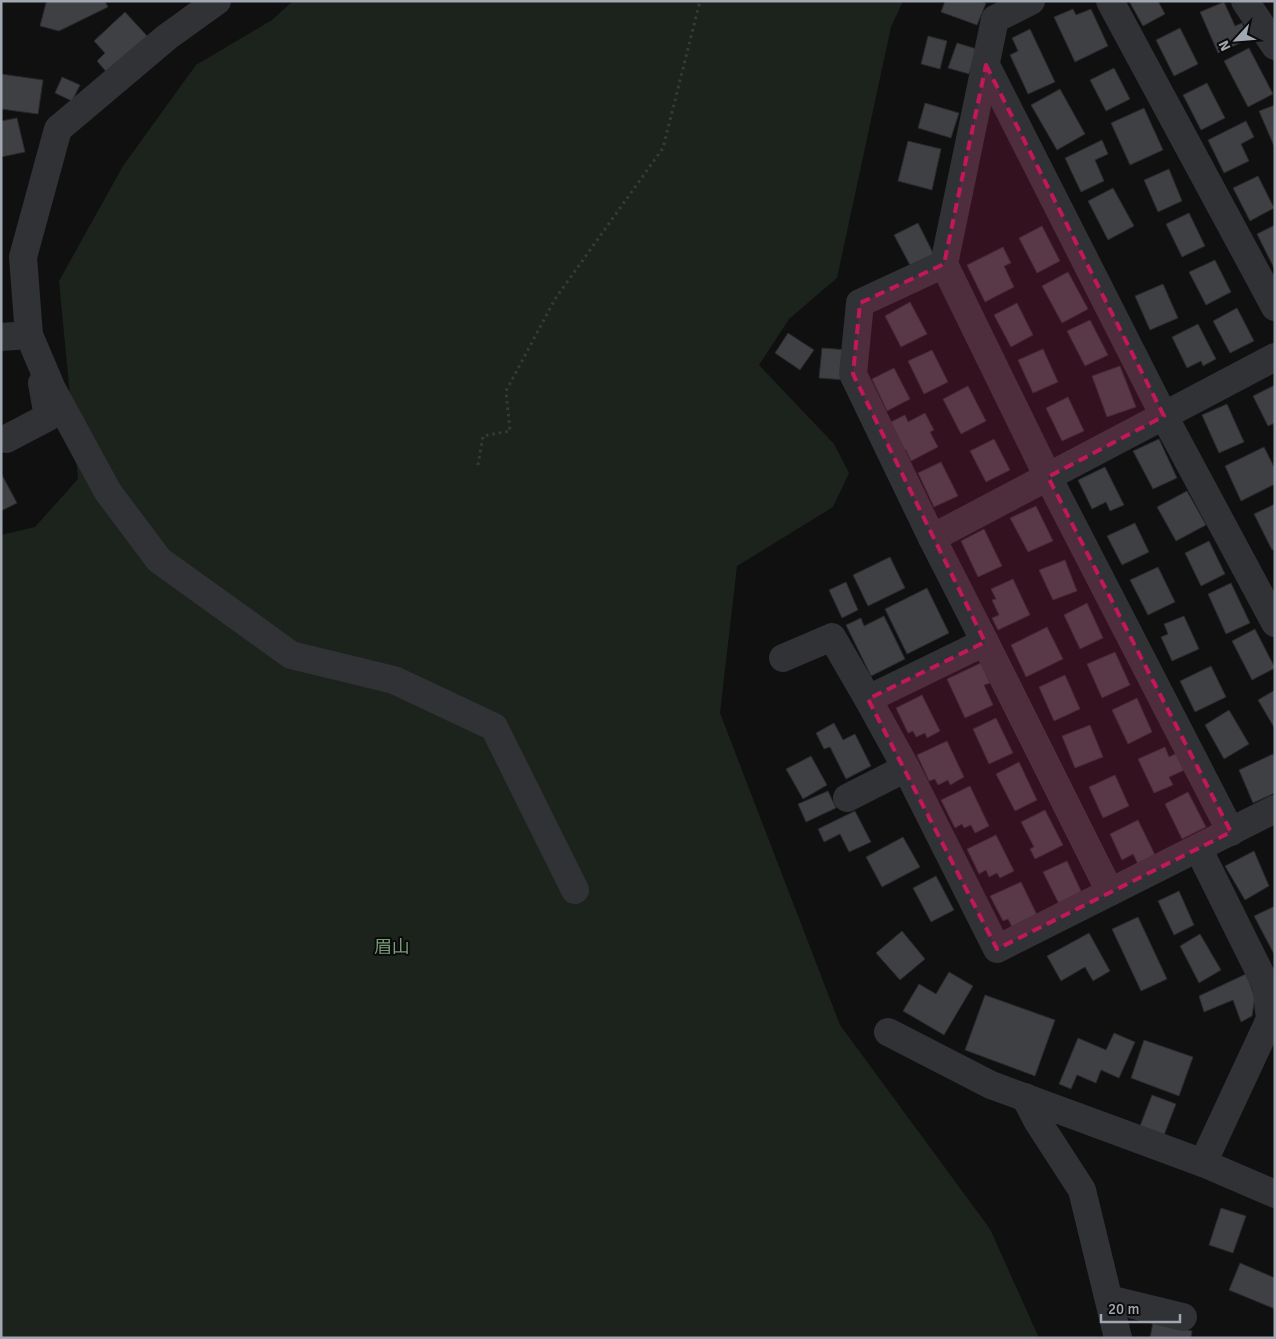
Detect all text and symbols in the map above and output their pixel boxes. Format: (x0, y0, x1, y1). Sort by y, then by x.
north arrow (1211, 15, 1261, 65)
text: N (1215, 37, 1235, 54)
park label: 眉山 (374, 936, 410, 958)
scale bar (1101, 1292, 1180, 1324)
text: 20 m (1108, 1300, 1139, 1318)

